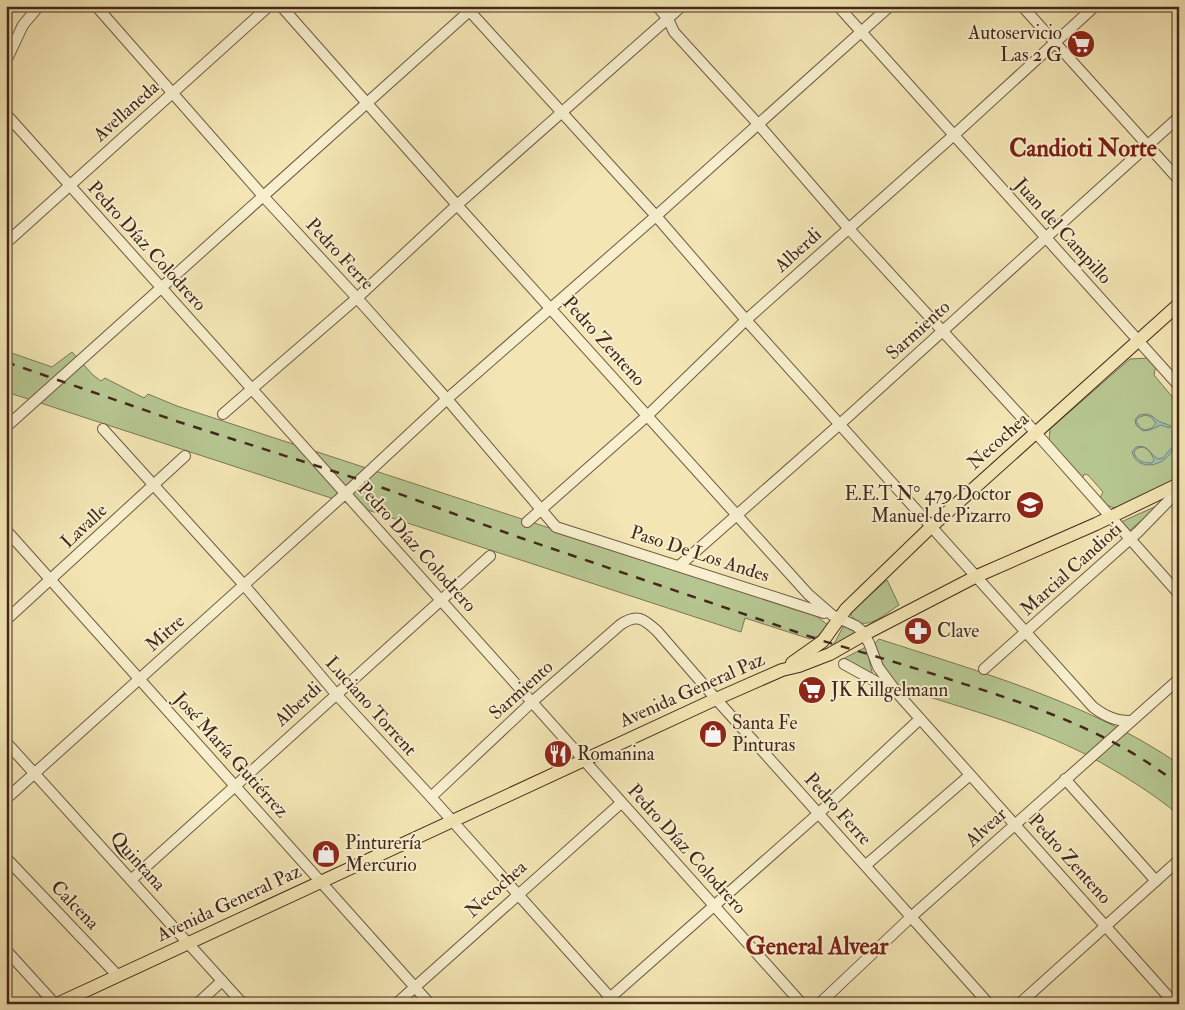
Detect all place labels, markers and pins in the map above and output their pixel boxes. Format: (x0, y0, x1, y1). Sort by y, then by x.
place label: Autoservicio Las 2 G (967, 21, 1062, 67)
supermarket icon: Autoservicio Las 2 G (1066, 29, 1096, 59)
place label: E.E.T N° 479 Doctor Manuel de Pizarro (844, 482, 1011, 528)
school or university icon: E.E.T N° 479 Doctor Manuel de Pizarro (1015, 490, 1045, 520)
pharmacy icon: Clave (903, 616, 933, 646)
place label: Clave (937, 619, 979, 643)
supermarket icon: JK Killgelmann (797, 675, 827, 705)
place label: JK Killgelmann (830, 678, 949, 702)
place label: Santa Fe Pinturas (732, 711, 797, 757)
shop icon: Santa Fe Pinturas (698, 719, 728, 749)
restaurant icon: Romanina (543, 739, 573, 769)
place label: Romanina (577, 742, 655, 766)
place label: Pinturería Mercurio (345, 831, 422, 877)
shop icon: Pinturería Mercurio (311, 839, 341, 869)

